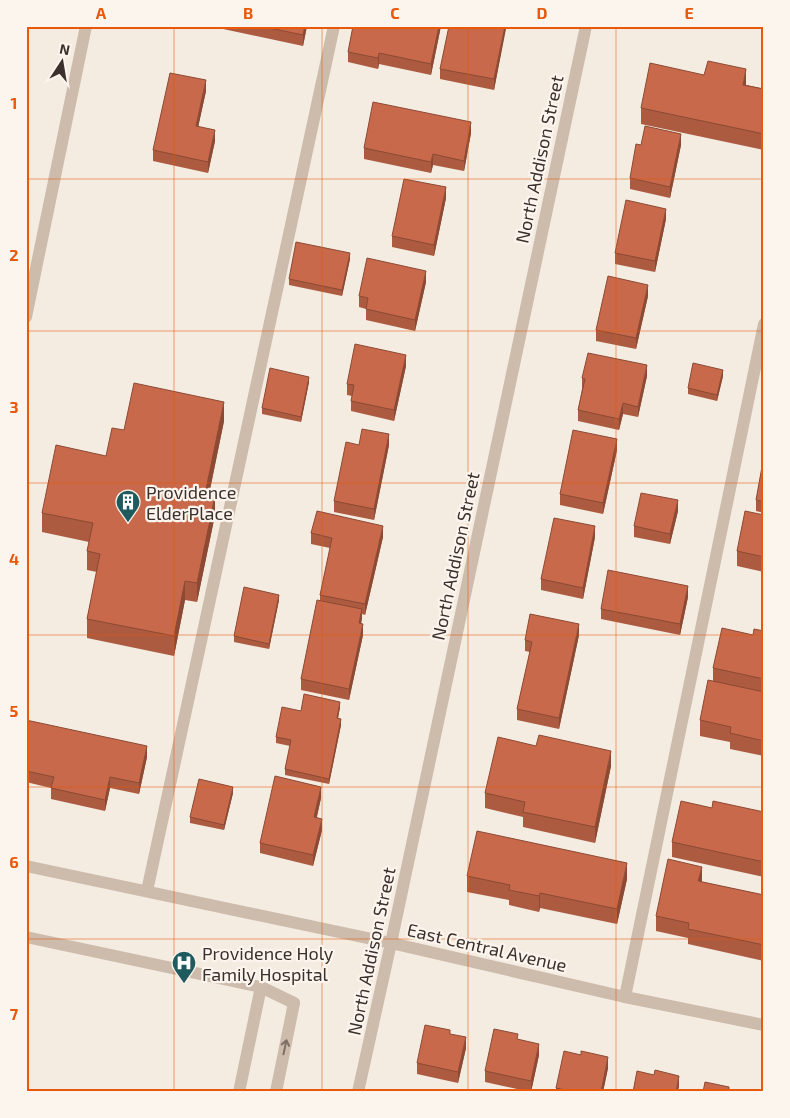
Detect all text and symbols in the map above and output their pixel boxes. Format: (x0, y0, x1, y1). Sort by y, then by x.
text: A (96, 3, 107, 22)
text: B (243, 3, 253, 22)
text: C (390, 3, 400, 22)
text: D (537, 3, 548, 22)
text: E (684, 3, 694, 22)
north arrow (38, 38, 88, 88)
text: N (58, 39, 72, 58)
street label: North Addison Street (510, 73, 568, 245)
text: 1 (11, 93, 17, 112)
text: 2 (9, 245, 19, 264)
text: 3 (9, 397, 19, 416)
street label: North Addison Street (426, 470, 484, 642)
place label: Providence ElderPlace (146, 481, 237, 524)
building icon: Providence ElderPlace (115, 489, 141, 523)
text: 4 (9, 549, 19, 568)
text: 5 (10, 701, 19, 720)
text: 6 (9, 852, 19, 871)
street label: North Addison Street (342, 865, 400, 1037)
street label: East Central Avenue (405, 918, 569, 976)
place label: Providence Holy Family Hospital (202, 942, 334, 985)
hospital icon: Providence Holy Family Hospital (171, 950, 197, 984)
text: 7 (10, 1004, 19, 1023)
one-way arrow (281, 1040, 291, 1056)

